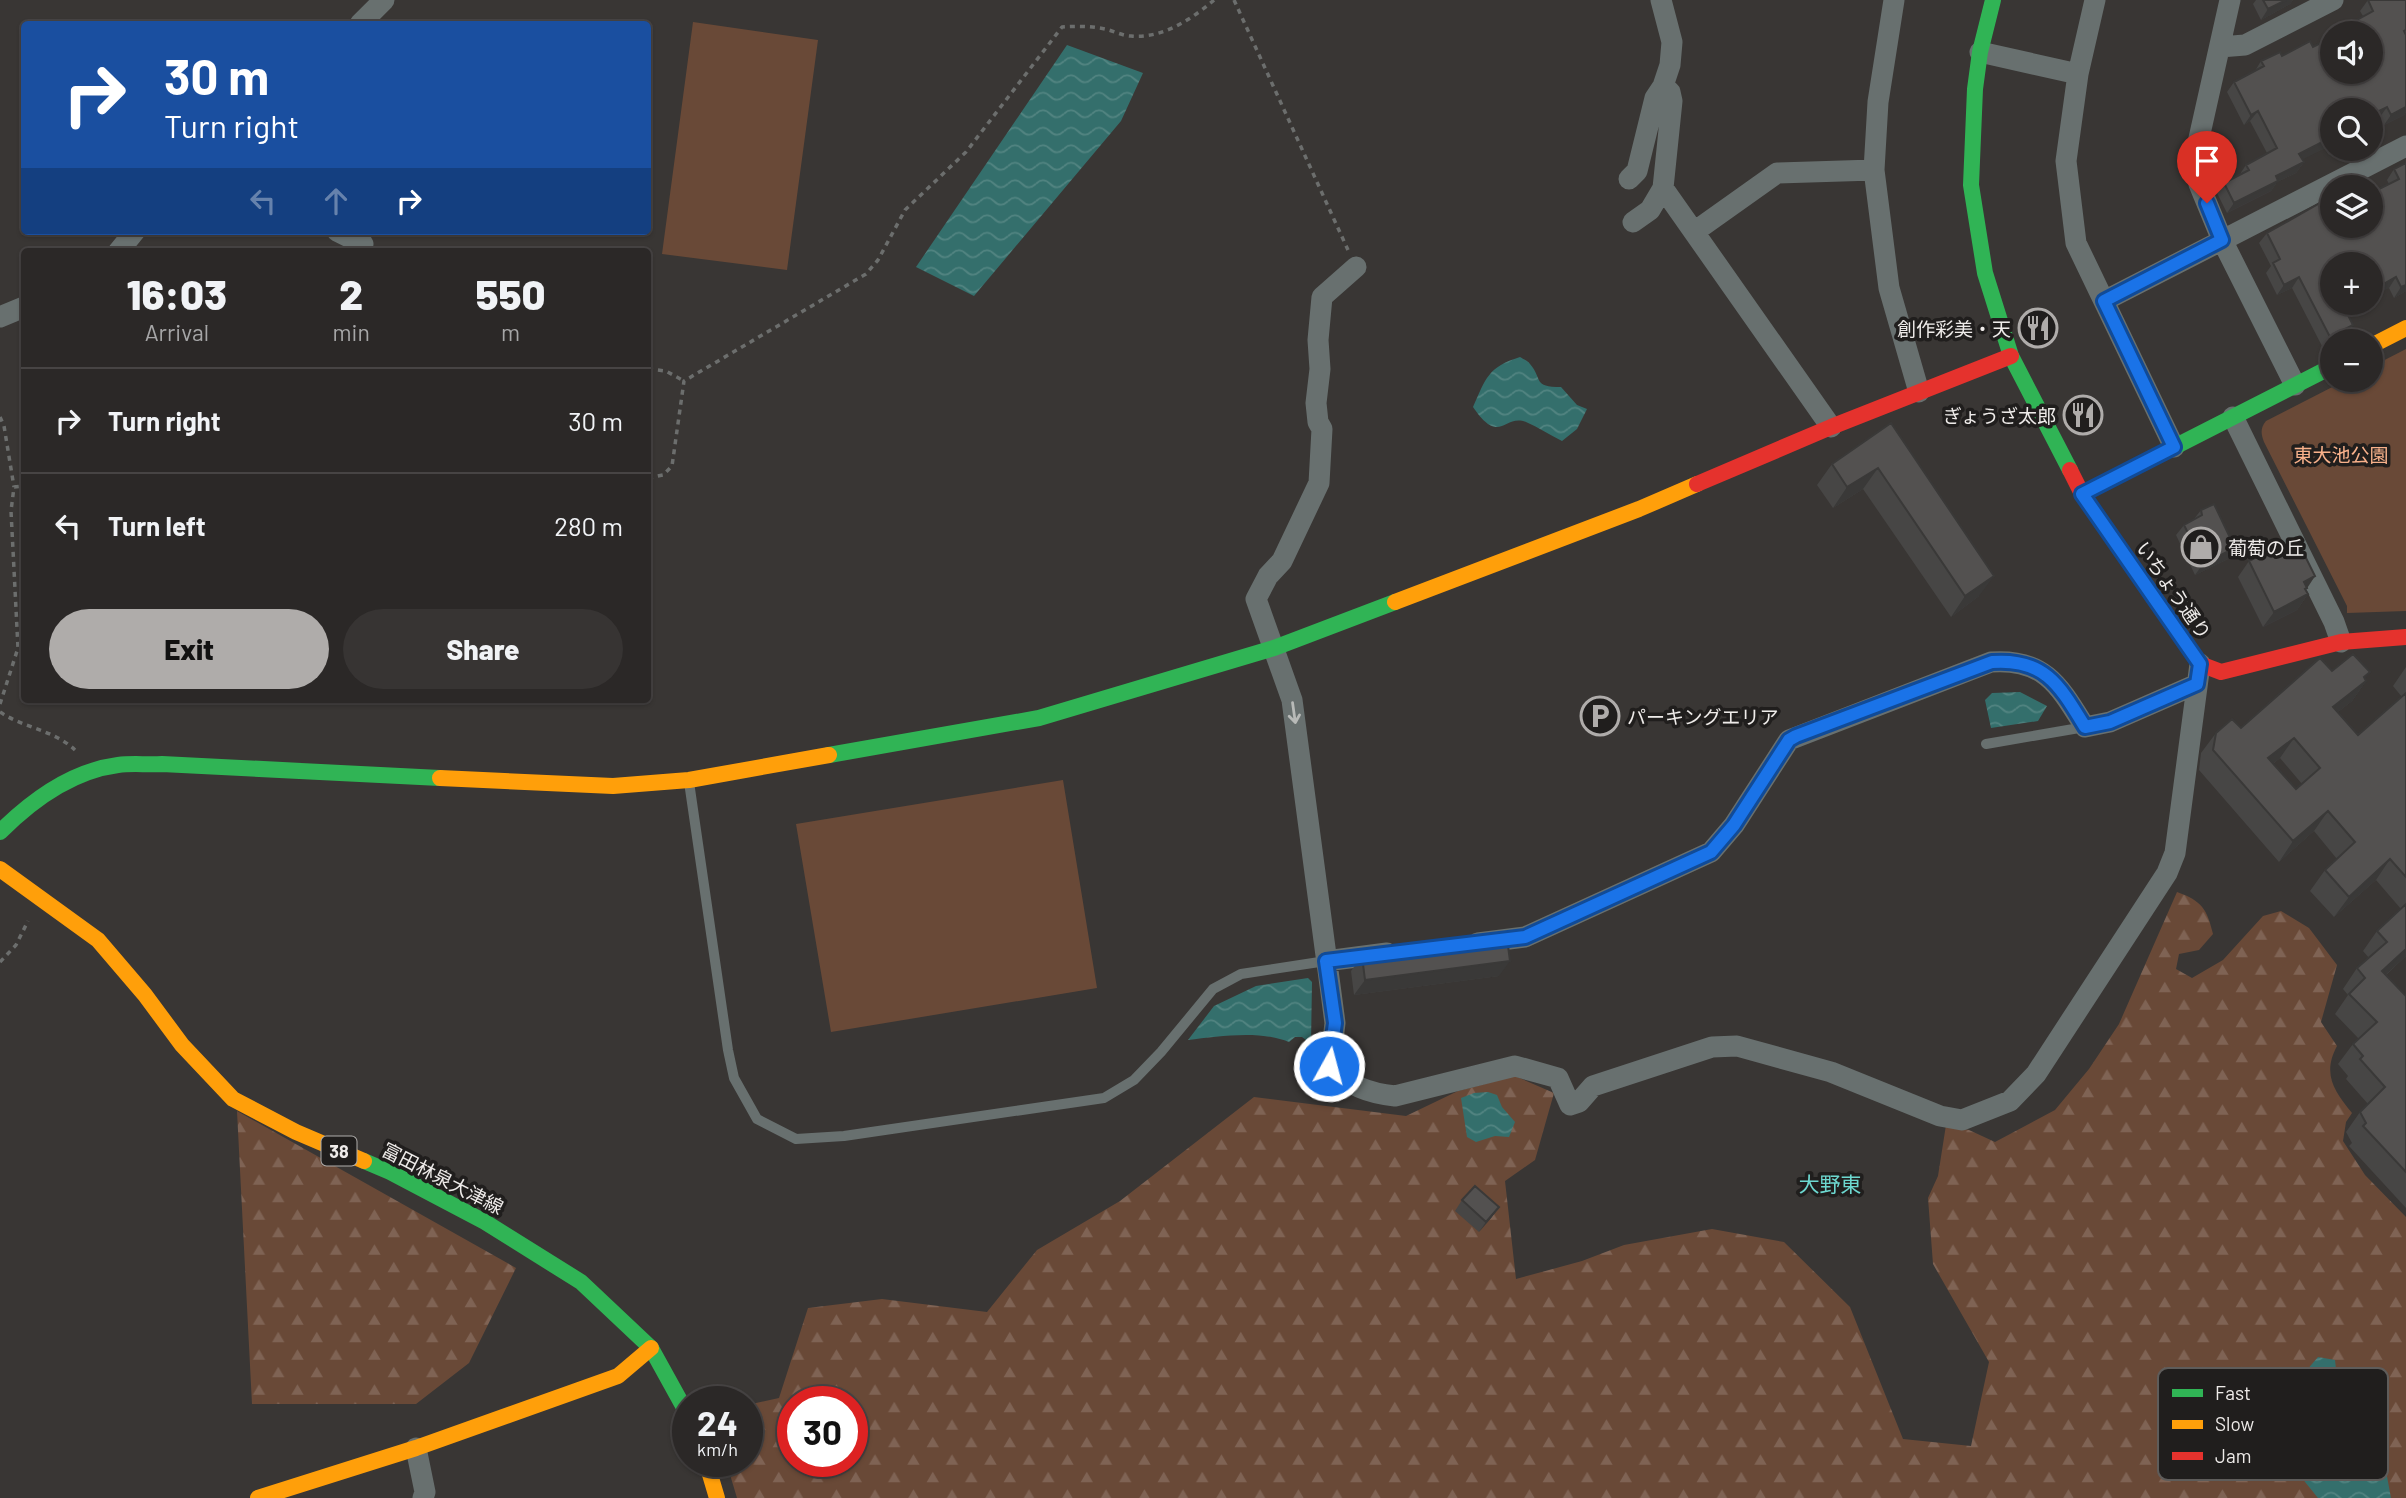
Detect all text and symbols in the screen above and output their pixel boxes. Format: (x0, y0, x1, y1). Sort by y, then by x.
map controls (2320, 21, 2383, 392)
button: sound (2320, 21, 2383, 84)
text: 30 m (164, 46, 269, 105)
icon: right (49, 49, 140, 140)
button: search (2320, 98, 2383, 161)
text: Turn right (164, 106, 299, 144)
pin (2177, 131, 2237, 203)
icon: arrive (2188, 142, 2226, 180)
button: layers (2320, 175, 2383, 238)
icon: left (244, 182, 282, 220)
icon: ahead (317, 182, 355, 220)
icon: right (390, 182, 428, 220)
button: + (2320, 252, 2383, 315)
text: 16:03 (127, 268, 227, 318)
text: 2 (339, 268, 363, 318)
text: 550 (475, 268, 545, 318)
restaurant icon: 創作彩美・天 (2017, 307, 2059, 349)
place label: 創作彩美・天 (1897, 317, 2011, 340)
text: Arrival (145, 318, 209, 346)
text: min (333, 318, 370, 346)
text: m (501, 318, 520, 346)
button: − (2320, 329, 2383, 392)
restaurant icon: ぎょうざ太郎 (2062, 394, 2104, 436)
icon: right (49, 402, 87, 440)
place label: ぎょうざ太郎 (1943, 404, 2056, 427)
text: Turn right (108, 405, 221, 436)
text: 30 m (568, 405, 623, 436)
park label: 東大池公園 (2293, 443, 2389, 466)
icon: left (49, 507, 87, 545)
text: Turn left (108, 510, 206, 541)
text: 280 m (554, 510, 623, 541)
shop icon: 葡萄の丘 (2180, 526, 2222, 568)
place label: 葡萄の丘 (2228, 536, 2304, 559)
street label: いちょう通り (2132, 537, 2216, 643)
button: Exit (49, 609, 329, 689)
button: Share (343, 609, 623, 689)
parking icon: パーキングエリア (1579, 695, 1621, 737)
one-way arrow (1287, 701, 1300, 724)
place label: パーキングエリア (1627, 705, 1778, 728)
position arrow (1292, 1029, 1366, 1103)
road number: 38 (322, 1136, 356, 1166)
street label: 富田林泉大津線 (379, 1138, 507, 1218)
district label: 大野東 (1799, 1171, 1862, 1196)
legend (2158, 1368, 2388, 1480)
text: Fast (2215, 1381, 2251, 1404)
speed limit sign: 30 (777, 1386, 868, 1477)
text: 24 (697, 1401, 738, 1443)
text: Slow (2215, 1412, 2254, 1435)
text: km/h (697, 1438, 738, 1460)
text: Jam (2215, 1444, 2251, 1467)

